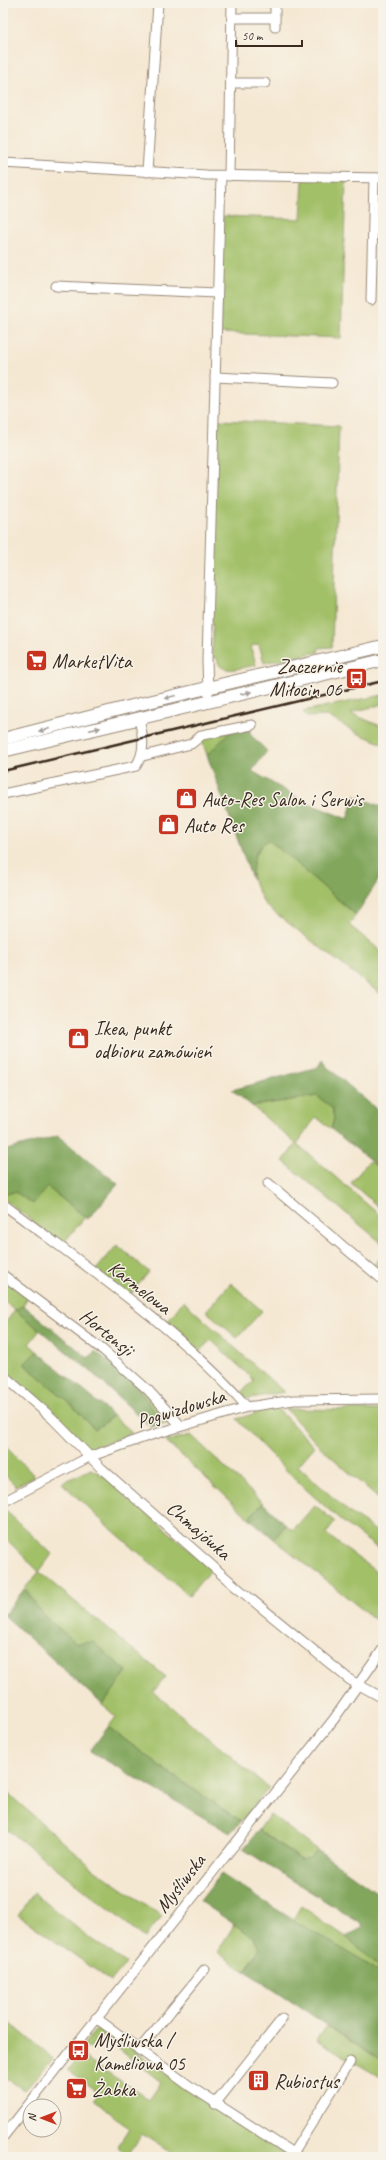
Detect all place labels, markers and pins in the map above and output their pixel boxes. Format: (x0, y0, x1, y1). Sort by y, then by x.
supermarket icon: MarketVita (23, 648, 49, 674)
place label: MarketVita (52, 649, 133, 674)
place label: Zaczernie Miłocin 06 (269, 654, 343, 702)
bus stop icon: Zaczernie Miłocin 06 (344, 665, 370, 691)
shop icon: Auto-Res Salon i Serwis (173, 786, 199, 812)
place label: Auto-Res Salon i Serwis (202, 787, 365, 812)
shop icon: Auto Res (155, 812, 181, 838)
place label: Auto Res (184, 813, 246, 838)
place label: Ikea, punkt odbioru zamówień (94, 1016, 213, 1064)
shop icon: Ikea, punkt odbioru zamówień (65, 1026, 91, 1052)
place label: Myśliwska / Kameliowa 05 (94, 2028, 186, 2076)
bus stop icon: Myśliwska / Kameliowa 05 (65, 2038, 91, 2064)
building icon: Rubiostus (245, 2068, 271, 2094)
place label: Rubiostus (274, 2069, 341, 2094)
supermarket icon: Żabka (63, 2076, 89, 2102)
place label: Żabka (92, 2077, 137, 2102)

